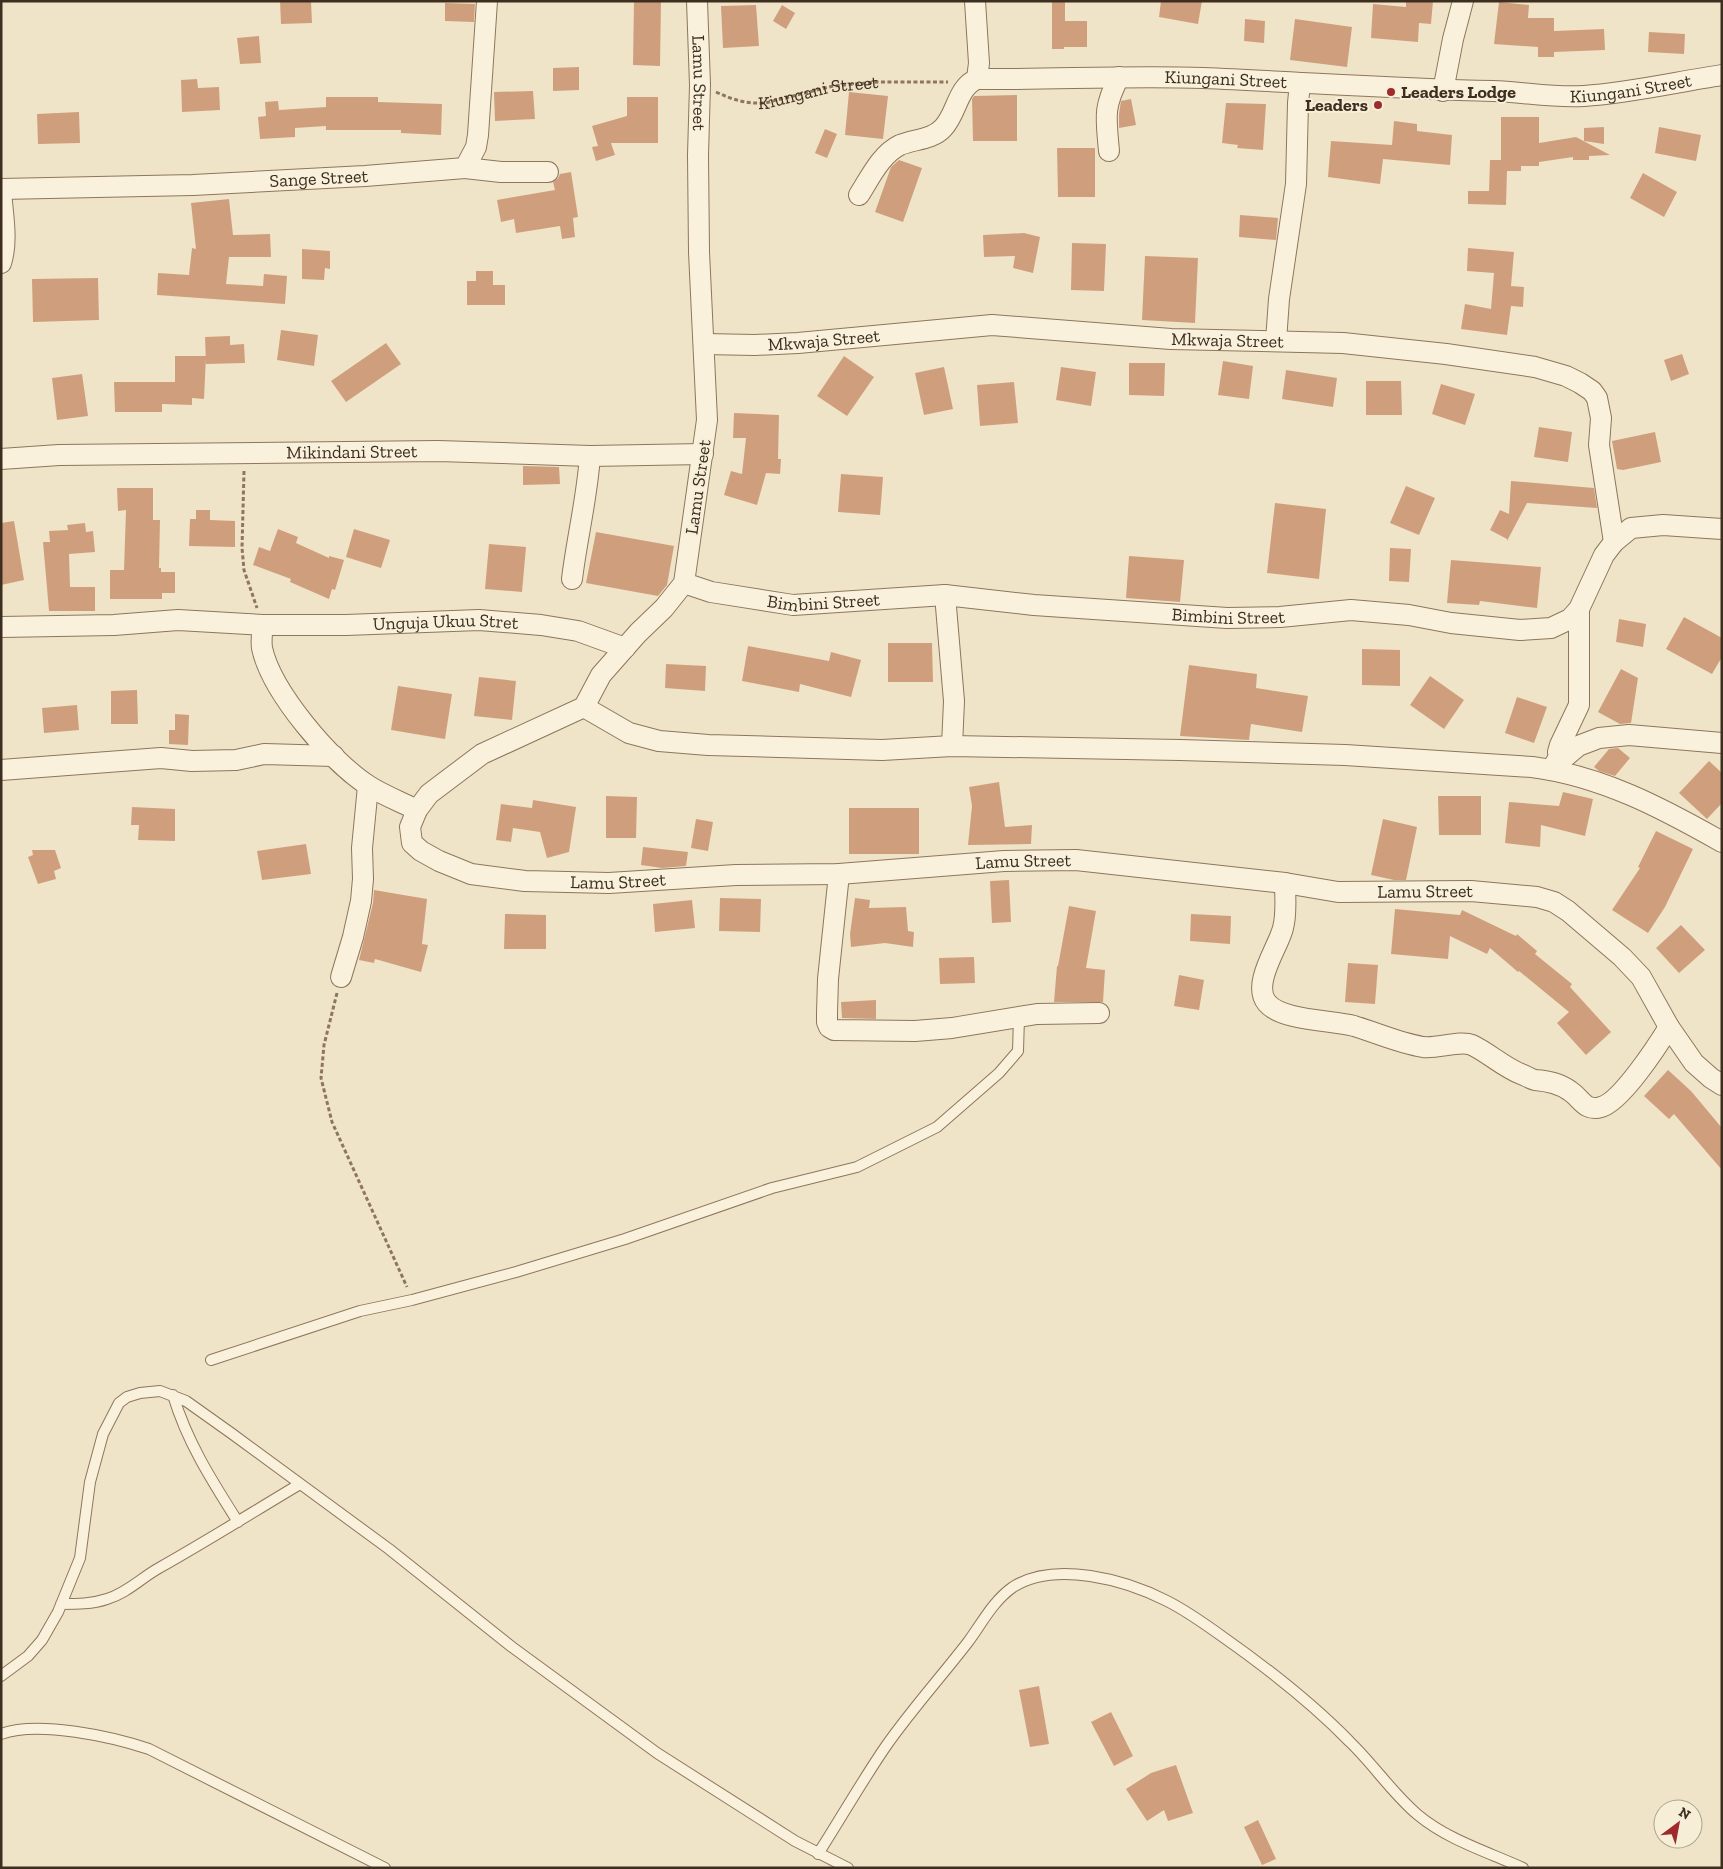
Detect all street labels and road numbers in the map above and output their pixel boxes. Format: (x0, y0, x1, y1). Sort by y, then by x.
street label: Lamu Street (687, 35, 711, 131)
street label: Kiungani Street (1164, 66, 1288, 93)
street label: Kiungani Street (1570, 69, 1694, 107)
street label: Kiungani Street (757, 71, 880, 114)
street label: Sange Street (269, 165, 369, 192)
street label: Mkwaja Street (767, 324, 881, 355)
street label: Mkwaja Street (1171, 328, 1284, 353)
street label: Lamu Street (680, 438, 716, 536)
street label: Mikindani Street (286, 440, 418, 464)
street label: Bimbini Street (766, 588, 881, 617)
street label: Bimbini Street (1171, 603, 1286, 629)
street label: Unguja Ukuu Stret (372, 609, 520, 635)
street label: Lamu Street (975, 849, 1072, 874)
street label: Lamu Street (570, 868, 667, 894)
street label: Lamu Street (1377, 880, 1473, 903)

